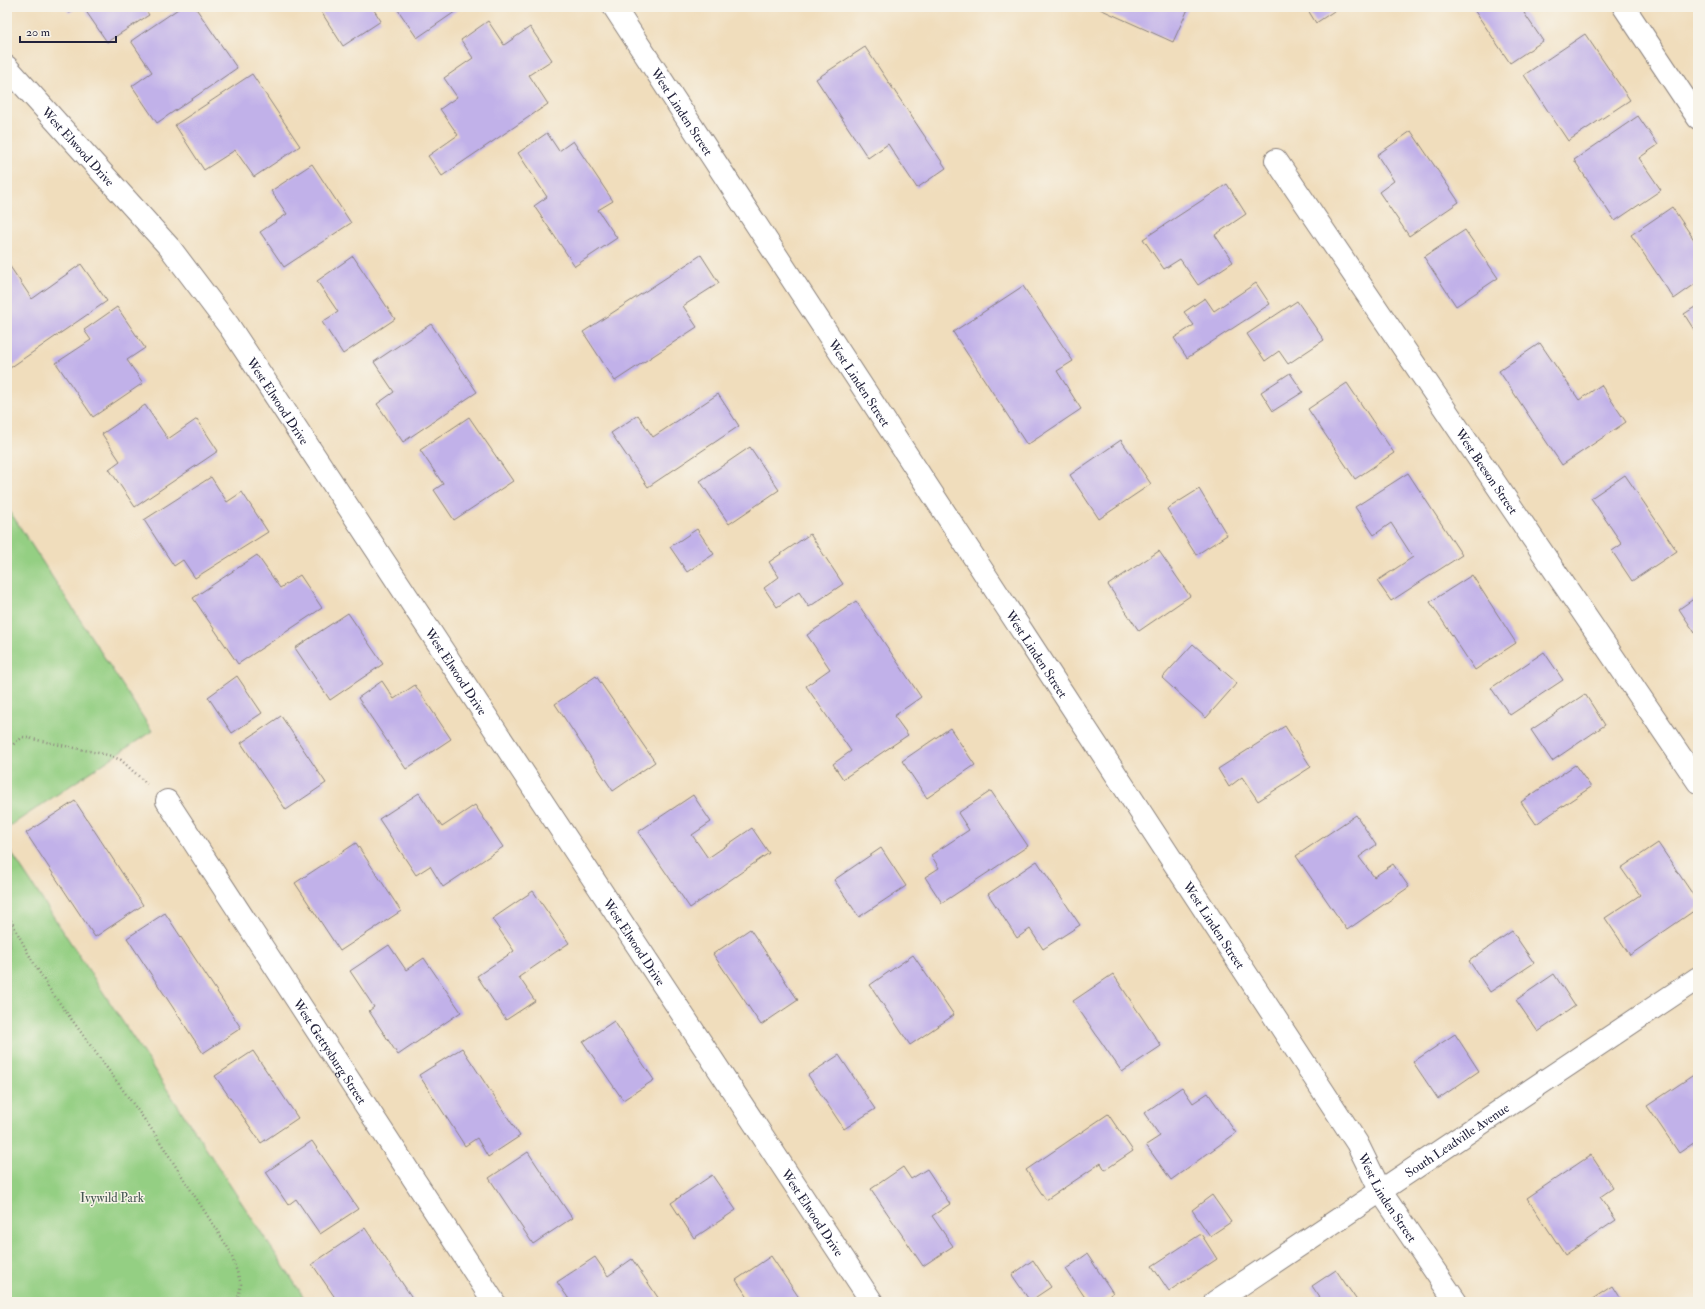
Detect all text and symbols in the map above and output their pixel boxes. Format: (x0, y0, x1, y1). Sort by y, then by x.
scale bar (20, 18, 116, 44)
text: 20 m (26, 25, 51, 40)
street label: West Linden Street (647, 65, 716, 159)
street label: West Elwood Drive (37, 104, 118, 190)
street label: West Linden Street (824, 336, 893, 430)
street label: West Elwood Drive (242, 354, 312, 448)
street label: West Beeson Street (1451, 425, 1521, 518)
street label: West Linden Street (1001, 607, 1071, 701)
street label: West Elwood Drive (421, 625, 490, 719)
street label: West Linden Street (1179, 878, 1248, 972)
street label: West Elwood Drive (599, 895, 669, 990)
street label: West Gettysburg Street (289, 995, 370, 1108)
street label: South Leadville Avenue (1402, 1100, 1513, 1181)
street label: West Linden Street (1354, 1150, 1420, 1246)
street label: West Elwood Drive (777, 1166, 847, 1260)
park label: Ivywild Park (80, 1190, 145, 1207)

